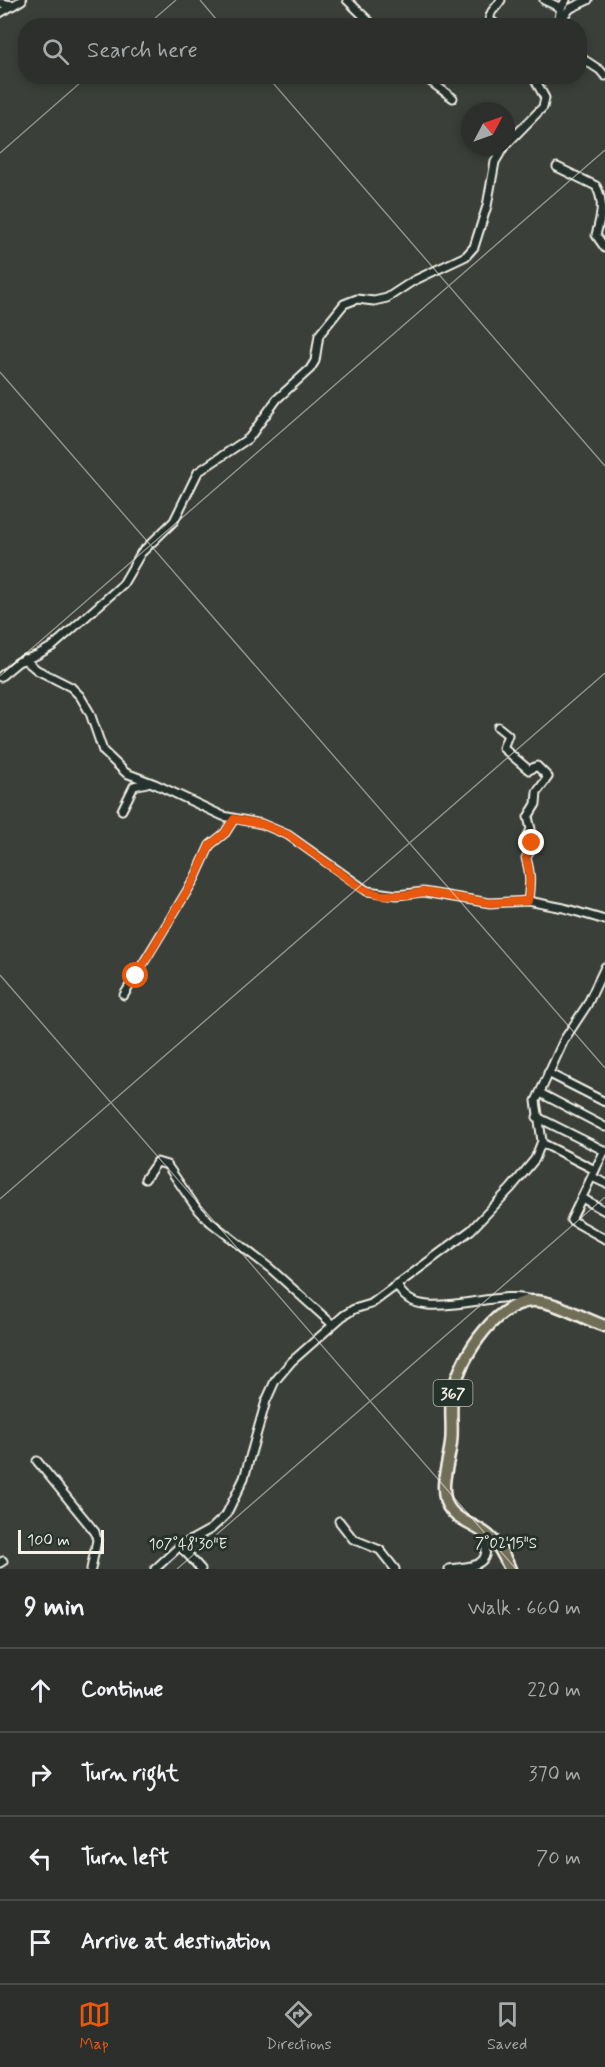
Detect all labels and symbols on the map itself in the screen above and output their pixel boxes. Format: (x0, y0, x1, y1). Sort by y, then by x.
north arrow (461, 102, 515, 156)
route end (518, 829, 544, 855)
route start (122, 962, 148, 988)
road number: 367 (434, 1380, 472, 1406)
scale bar (18, 1527, 104, 1554)
text: 7°02'15"S (475, 1534, 537, 1554)
text: 107°48'30"E (149, 1535, 227, 1555)

